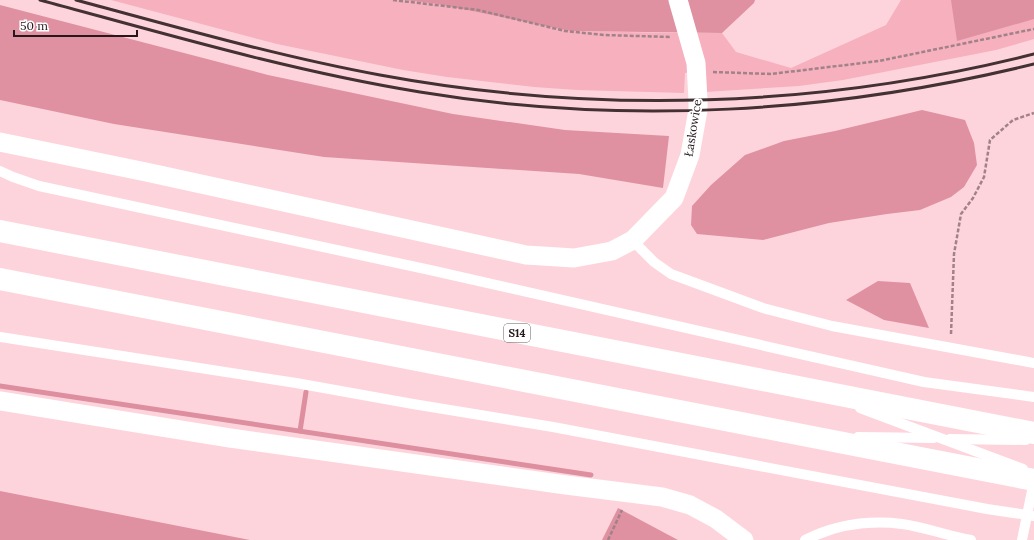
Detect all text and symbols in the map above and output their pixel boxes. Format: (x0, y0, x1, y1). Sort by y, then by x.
scale bar (14, 12, 137, 38)
text: 50 m (20, 18, 48, 33)
street label: Łaskowice (681, 98, 705, 158)
road number: S14 (504, 324, 530, 342)

